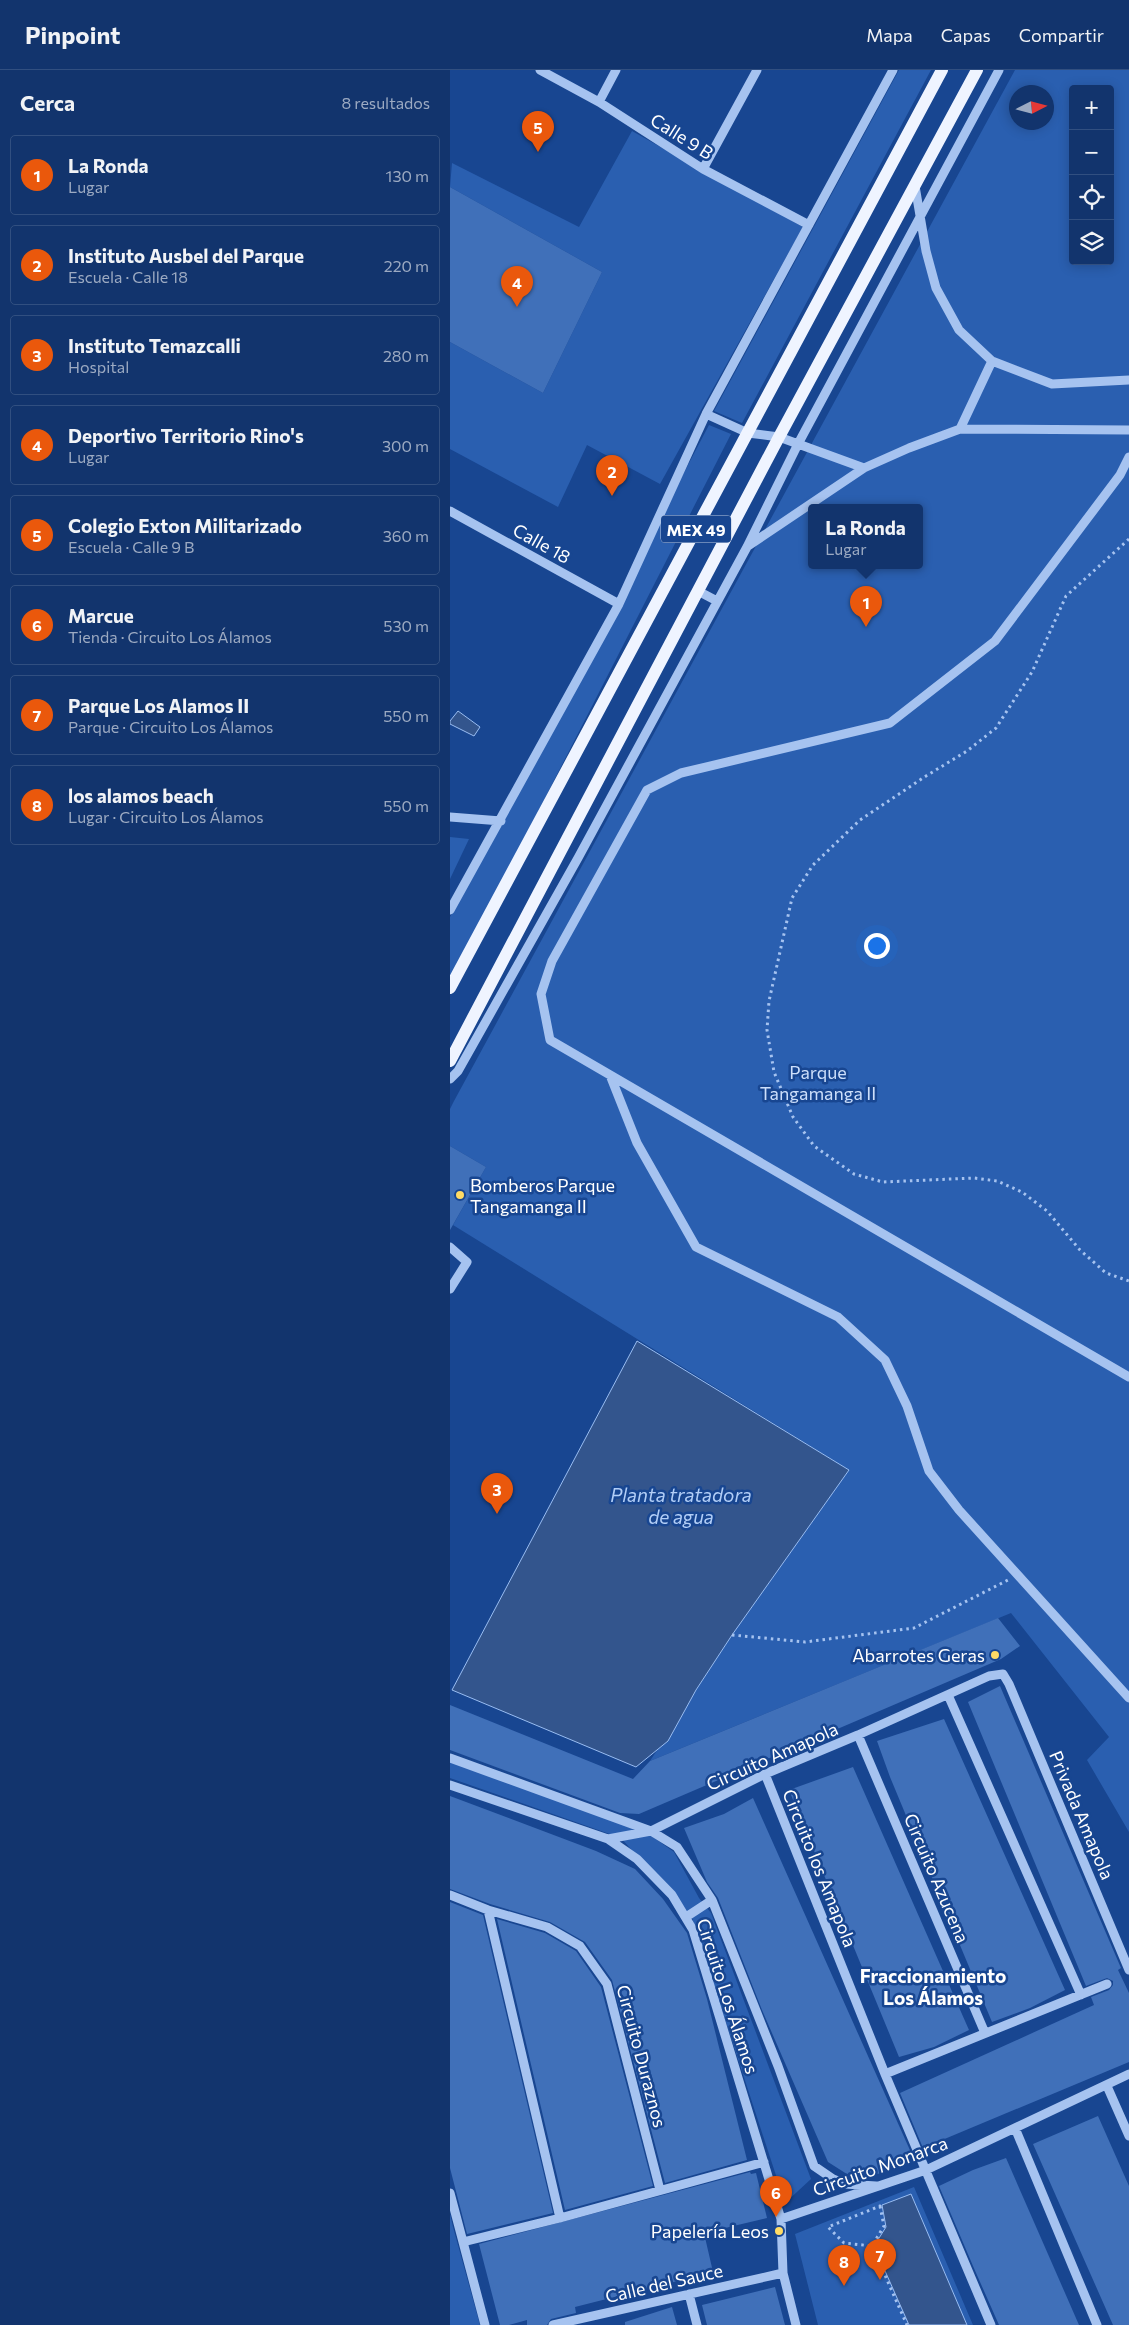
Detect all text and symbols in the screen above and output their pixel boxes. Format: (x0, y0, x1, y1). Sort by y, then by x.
text: Pinpoint (25, 20, 120, 49)
text: Mapa (866, 24, 913, 46)
text: Capas (941, 24, 991, 46)
text: Compartir (1019, 24, 1104, 46)
north arrow (1009, 85, 1054, 130)
map controls (1069, 85, 1114, 265)
button: + (1069, 85, 1114, 130)
text: Cerca (20, 90, 75, 115)
text: 8 resultados (342, 93, 430, 112)
street label: Calle 9 B (647, 108, 717, 164)
pin: 5 (522, 111, 554, 152)
button: − (1069, 130, 1114, 175)
text: La Ronda (68, 154, 149, 177)
text: 1 (33, 166, 41, 185)
text: 130 m (386, 166, 429, 185)
button: locate (1069, 175, 1114, 220)
text: Lugar (68, 177, 109, 196)
button: layers (1069, 220, 1114, 265)
text: Instituto Ausbel del Parque (68, 244, 304, 267)
text: 2 (32, 256, 42, 275)
text: 220 m (384, 256, 429, 275)
pin: 4 (501, 266, 533, 307)
text: Escuela · Calle 18 (68, 267, 188, 286)
text: Instituto Temazcalli (68, 334, 241, 357)
text: 3 (32, 346, 42, 365)
text: 280 m (383, 346, 429, 365)
text: Hospital (68, 357, 129, 376)
text: Deportivo Territorio Rino's (68, 424, 304, 447)
text: 4 (32, 436, 42, 455)
text: 300 m (382, 436, 429, 455)
text: Lugar (68, 447, 109, 466)
pin: 2 (596, 455, 628, 496)
popup (808, 504, 923, 569)
text: Colegio Exton Militarizado (68, 514, 302, 537)
road number: MEX 49 (661, 516, 731, 542)
text: La Ronda (825, 516, 906, 539)
street label: Calle 18 (509, 518, 575, 568)
text: 5 (32, 526, 42, 545)
text: 360 m (383, 526, 429, 545)
text: Escuela · Calle 9 B (68, 537, 194, 556)
text: Lugar (825, 539, 867, 558)
pin: 1 (850, 586, 882, 627)
text: Marcue (68, 604, 134, 627)
text: 6 (32, 616, 42, 635)
text: 530 m (383, 616, 429, 635)
text: Tienda · Circuito Los Álamos (68, 627, 272, 646)
text: Parque Los Alamos II (68, 694, 249, 717)
text: 7 (33, 706, 41, 725)
text: 550 m (383, 706, 429, 725)
text: Parque · Circuito Los Álamos (68, 717, 273, 736)
text: los alamos beach (68, 784, 214, 807)
text: 8 (32, 796, 42, 815)
text: 550 m (383, 796, 429, 815)
text: Lugar · Circuito Los Álamos (68, 807, 264, 826)
your location (864, 933, 890, 959)
park label: Parque Tangamanga II (760, 1061, 876, 1104)
place label: Bomberos Parque Tangamanga II (470, 1174, 615, 1217)
marker: Bomberos Parque Tangamanga II (454, 1189, 466, 1201)
pin: 3 (481, 1473, 513, 1514)
water label: Planta tratadora de agua (610, 1483, 752, 1528)
place label: Abarrotes Geras (852, 1644, 985, 1666)
marker: Abarrotes Geras (989, 1649, 1001, 1661)
street label: Circuito Amapola (703, 1717, 841, 1795)
street label: Privada Amapola (1045, 1747, 1119, 1883)
street label: Circuito los Amapola (778, 1786, 862, 1950)
street label: Circuito Azucena (900, 1810, 974, 1946)
street label: Circuito Los Álamos (692, 1915, 764, 2077)
district label: Fraccionamiento Los Álamos (860, 1964, 1006, 2009)
street label: Circuito Duraznos (612, 1982, 672, 2130)
street label: Circuito Monarca (810, 2131, 950, 2201)
pin: 6 (760, 2176, 792, 2217)
place label: Papelería Leos (651, 2220, 769, 2242)
marker: Papelería Leos (773, 2225, 785, 2237)
pin: 7 (864, 2239, 896, 2280)
pin: 8 (828, 2245, 860, 2286)
street label: Calle del Sauce (603, 2259, 725, 2307)

